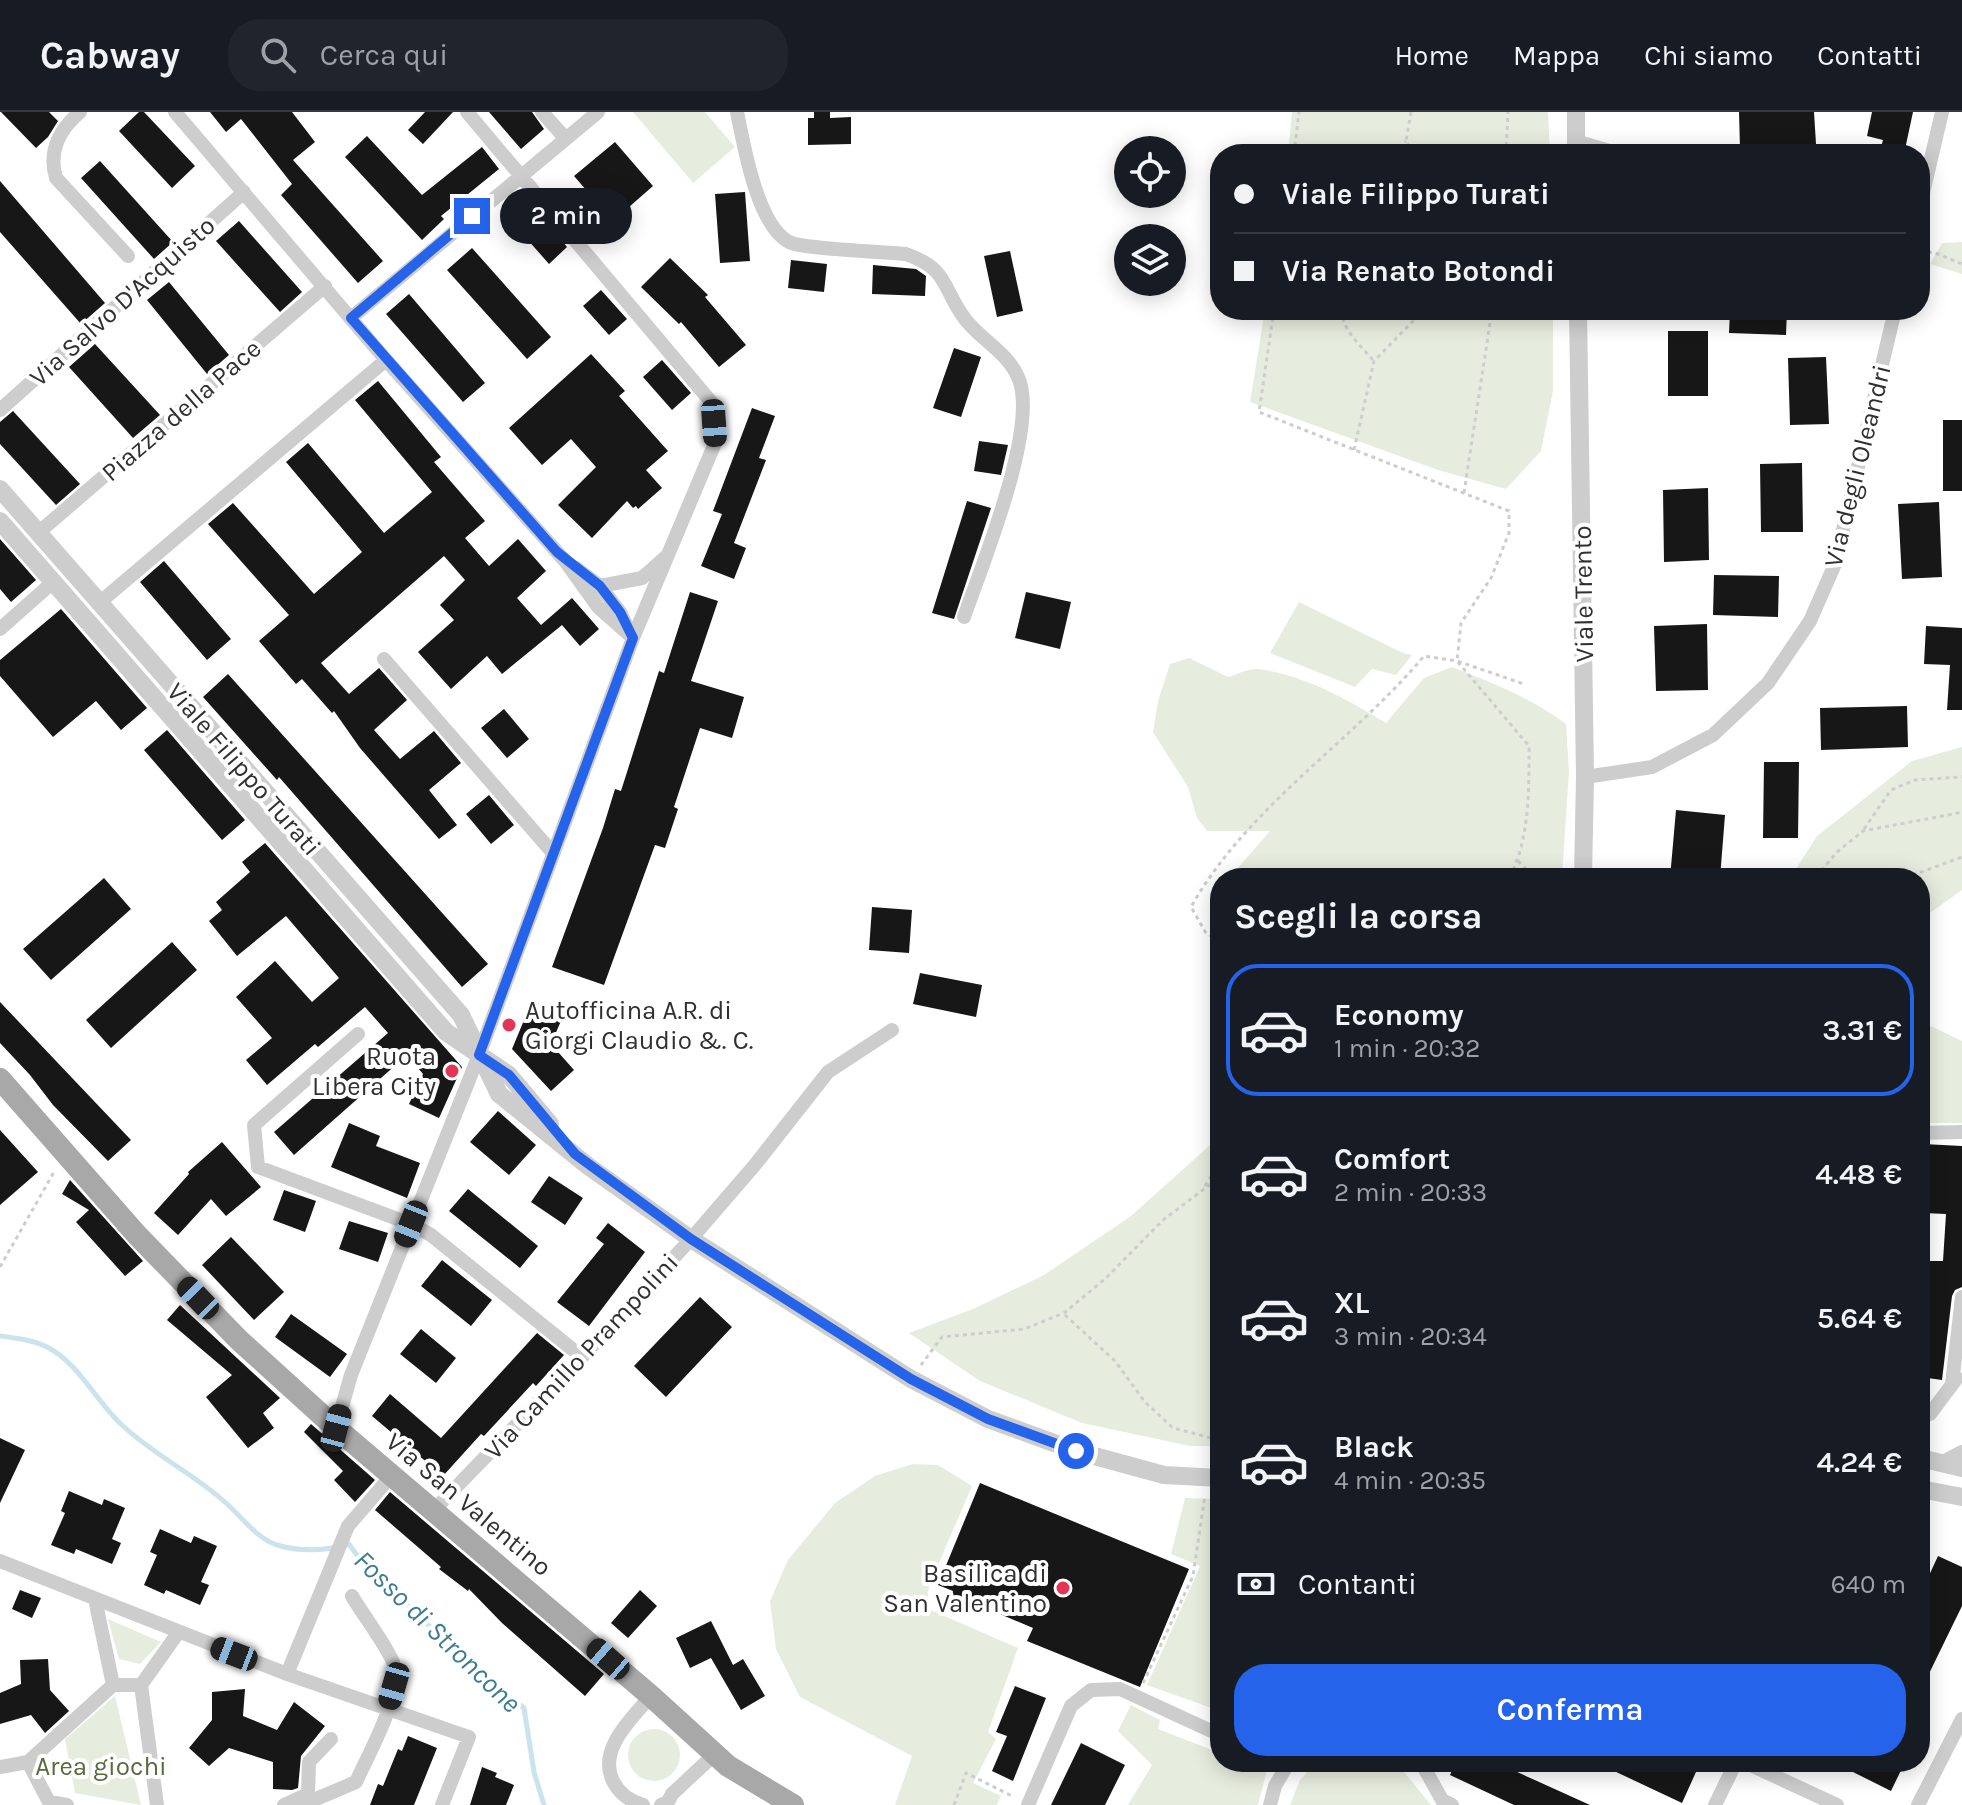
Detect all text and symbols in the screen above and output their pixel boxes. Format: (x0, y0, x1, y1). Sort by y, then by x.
search box (228, 19, 788, 91)
text: Cabway (40, 33, 180, 78)
icon: search (256, 33, 300, 77)
text: Cerca qui (320, 37, 448, 73)
text: Home (1394, 39, 1469, 72)
text: Mappa (1513, 39, 1600, 72)
text: Chi siamo (1644, 39, 1773, 72)
text: Contatti (1817, 39, 1922, 72)
map controls (1114, 136, 1186, 296)
button: locate (1114, 136, 1186, 208)
text: Viale Filippo Turati (1282, 176, 1550, 212)
callout: 2 min (500, 188, 632, 244)
route end (454, 198, 490, 234)
text: 2 min (531, 200, 601, 231)
street label: Via Salvo D'Acquisto (23, 210, 222, 393)
button: layers (1114, 224, 1186, 296)
text: Via Renato Botondi (1282, 253, 1555, 289)
street label: Piazza della Pace (95, 333, 267, 488)
street label: Via degli Oleandri (1817, 362, 1898, 571)
car (700, 398, 728, 448)
street label: Viale Trento (1567, 525, 1600, 663)
street label: Viale Filippo Turati (160, 677, 327, 862)
text: Scegli la corsa (1234, 895, 1483, 937)
icon: car (1238, 994, 1310, 1066)
place label: Autofficina A.R. di Giorgi Claudio &. C. (525, 995, 753, 1056)
text: Economy (1334, 997, 1464, 1033)
text: 3.31 € (1822, 1012, 1902, 1048)
marker: Autofficina A.R. di Giorgi Claudio &. C. (500, 1016, 518, 1034)
text: 1 min · 20:32 (1334, 1033, 1480, 1064)
place label: Ruota Libera City (312, 1041, 436, 1102)
marker: Ruota Libera City (443, 1062, 461, 1080)
icon: car (1238, 1138, 1310, 1210)
text: Comfort (1334, 1141, 1450, 1177)
text: 4.48 € (1815, 1156, 1902, 1192)
text: 2 min · 20:33 (1334, 1177, 1487, 1208)
car (391, 1197, 431, 1251)
street label: Via Camillo Prampolini (478, 1247, 685, 1466)
car (173, 1272, 223, 1324)
icon: car (1238, 1282, 1310, 1354)
text: XL (1334, 1285, 1369, 1321)
text: 5.64 € (1817, 1300, 1902, 1336)
text: 3 min · 20:34 (1334, 1321, 1487, 1352)
car (318, 1402, 354, 1454)
street label: Via San Valentino (380, 1426, 558, 1583)
icon: car (1238, 1426, 1310, 1498)
text: Black (1334, 1429, 1414, 1465)
route start (1058, 1433, 1094, 1469)
text: 4.24 € (1816, 1444, 1902, 1480)
text: 4 min · 20:35 (1334, 1465, 1486, 1496)
water label: Fosso di Stroncone (347, 1543, 528, 1719)
place label: Basilica di San Valentino (883, 1558, 1047, 1619)
icon: cash (1234, 1562, 1278, 1606)
text: Contanti (1298, 1566, 1417, 1602)
text: 640 m (1831, 1569, 1906, 1600)
marker: Basilica di San Valentino (1054, 1579, 1072, 1597)
car (207, 1634, 261, 1674)
car (582, 1634, 634, 1684)
car (376, 1660, 412, 1712)
button: Conferma (1234, 1664, 1906, 1756)
park label: Area giochi (35, 1751, 167, 1782)

